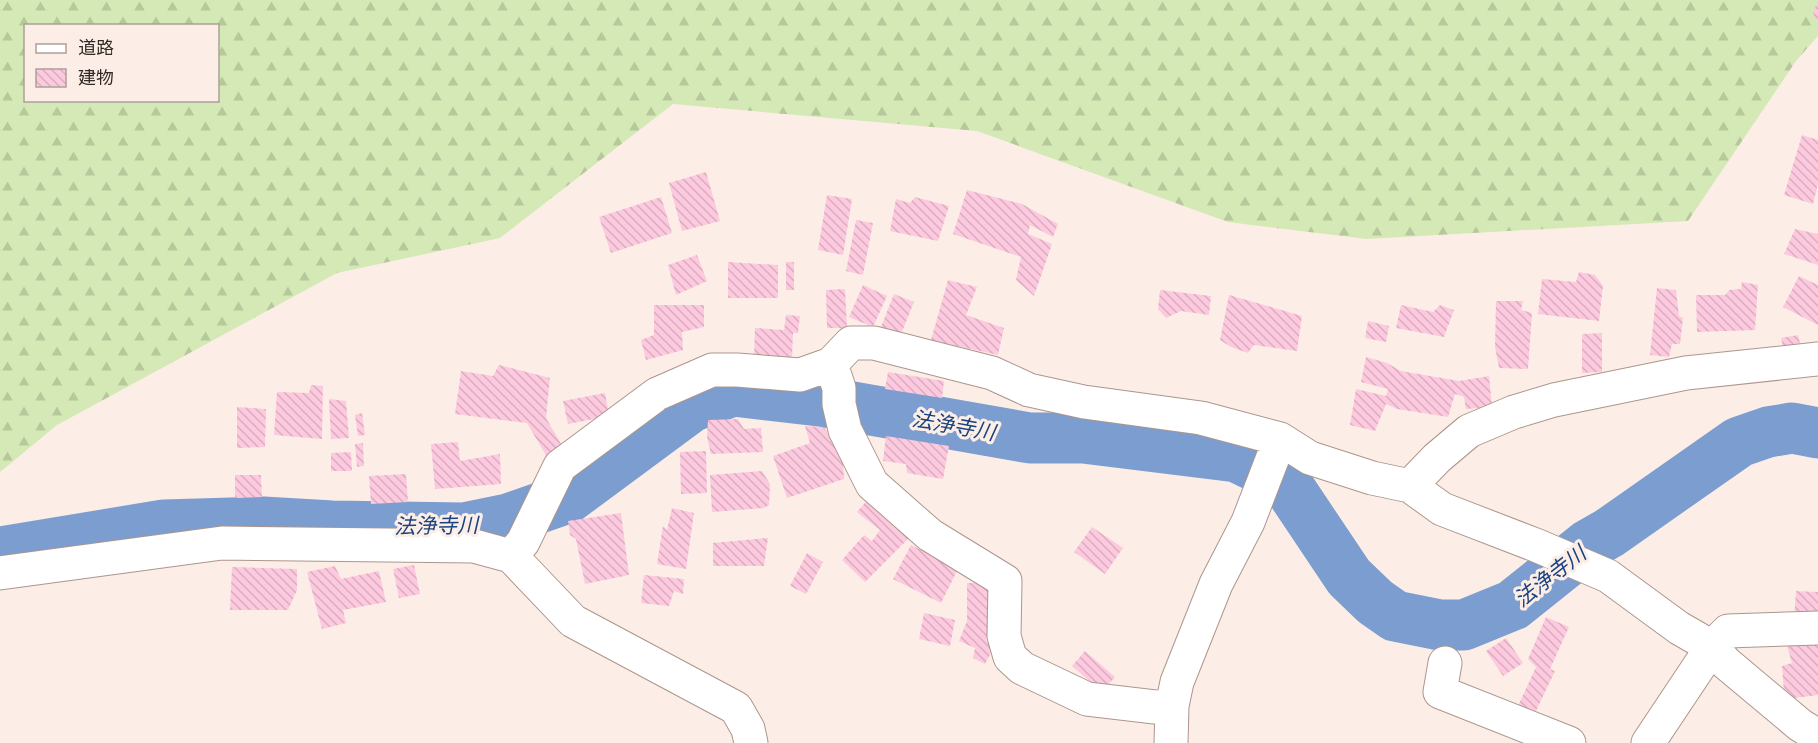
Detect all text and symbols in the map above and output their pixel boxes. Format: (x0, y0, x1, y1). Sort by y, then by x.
legend (24, 24, 219, 102)
text: 道路 (78, 35, 114, 59)
text: 建物 (78, 65, 114, 89)
water label: 法浄寺川 (910, 403, 1000, 445)
water label: 法浄寺川 (394, 509, 480, 539)
water label: 法浄寺川 (1507, 537, 1592, 612)

